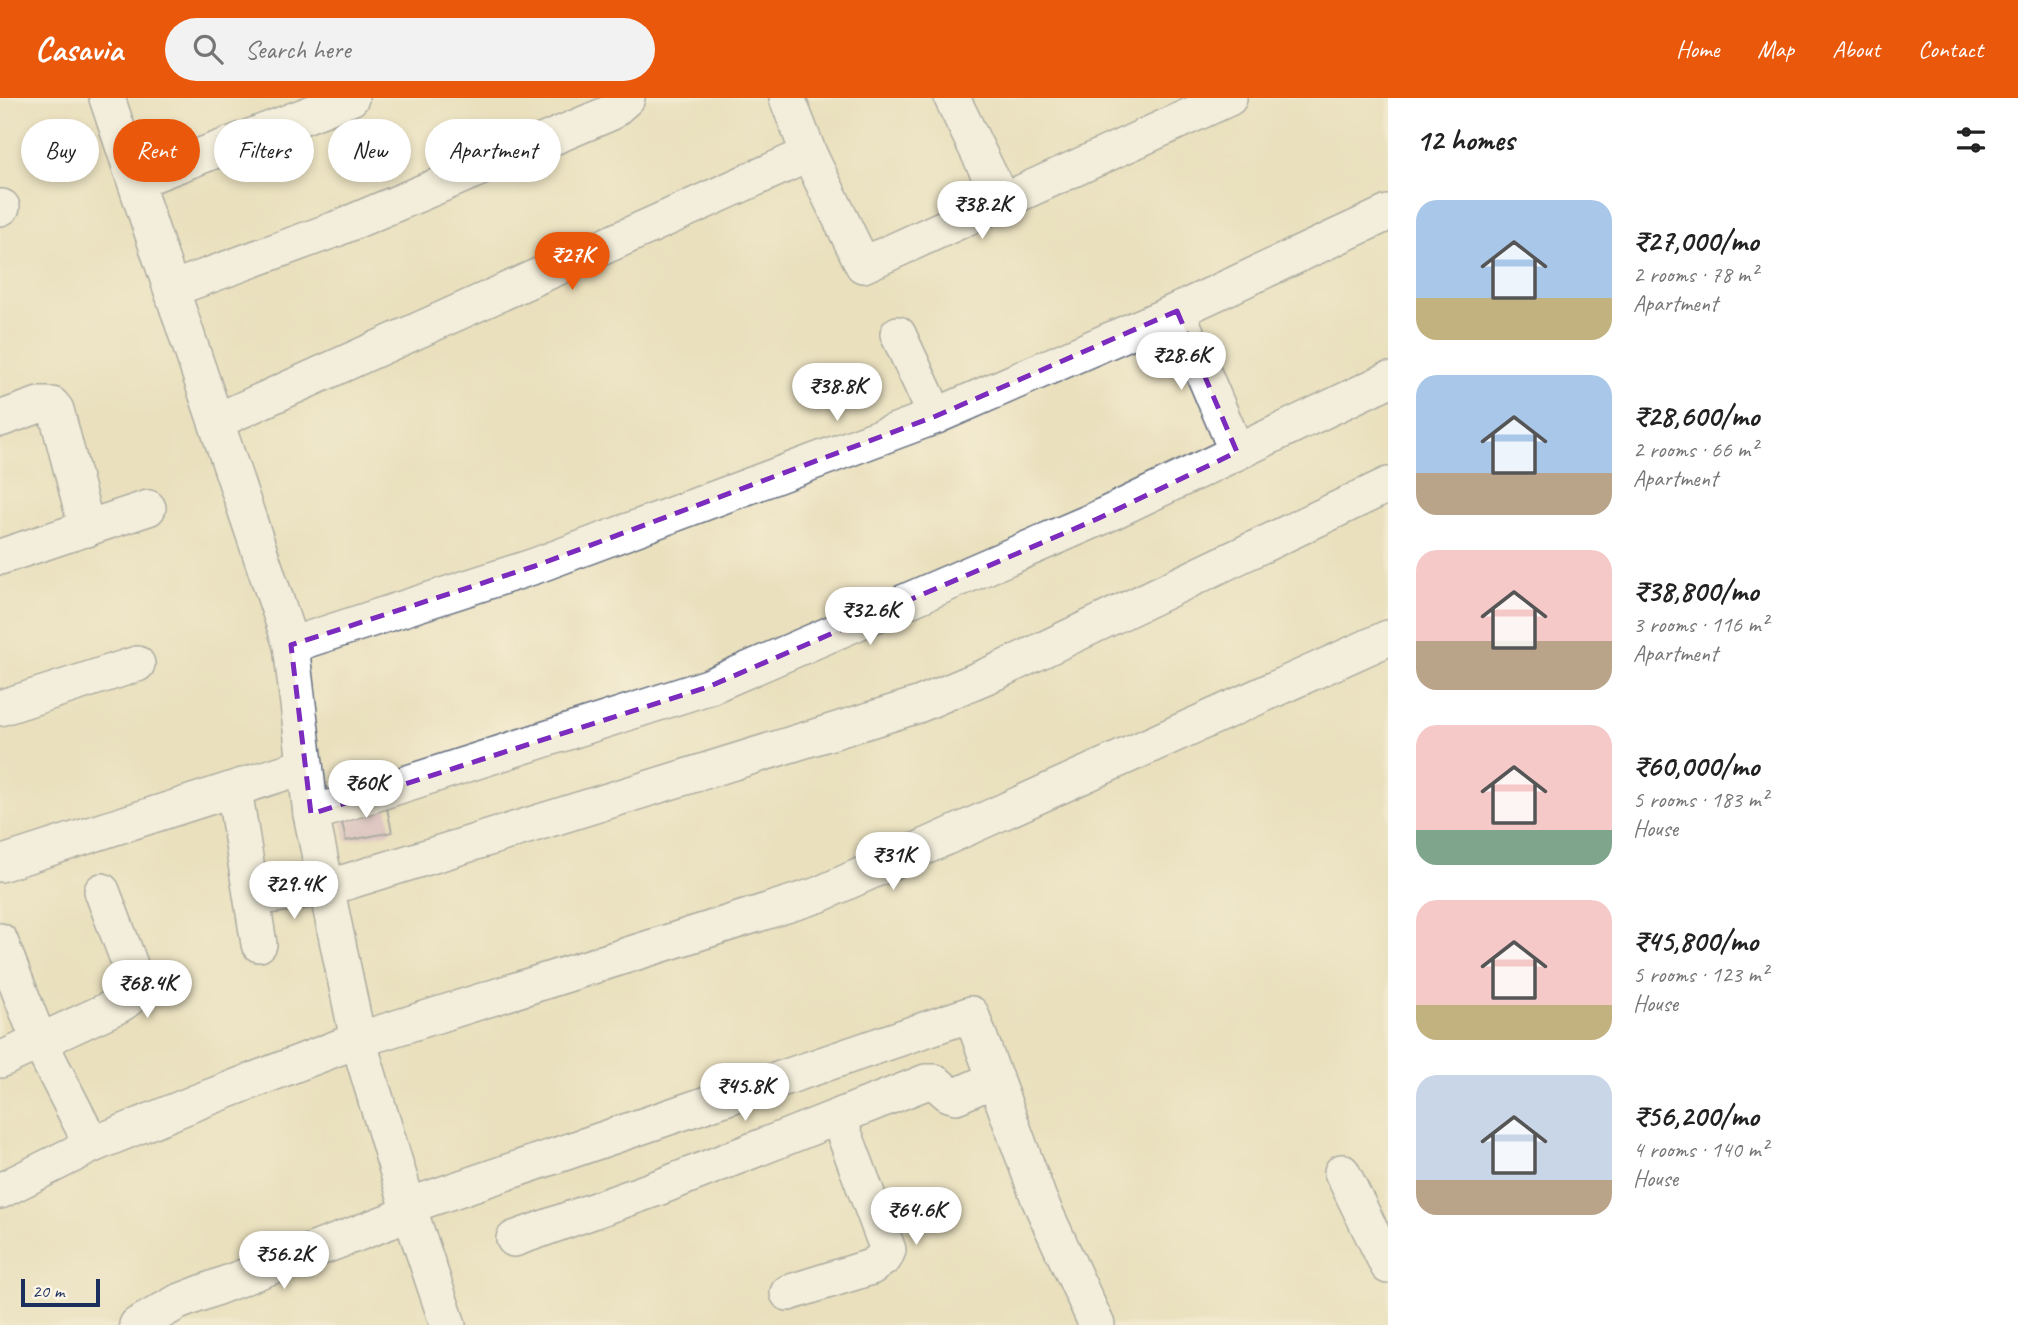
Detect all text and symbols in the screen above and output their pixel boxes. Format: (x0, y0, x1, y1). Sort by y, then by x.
search box (165, 18, 655, 81)
text: Casavia (35, 28, 123, 70)
icon: search (189, 30, 227, 68)
text: Search here (245, 33, 351, 66)
text: Home (1676, 34, 1719, 64)
text: Map (1757, 34, 1794, 64)
text: About (1832, 34, 1880, 64)
text: Contact (1918, 34, 1983, 64)
chip: Buy (21, 119, 99, 182)
chip: Rent (113, 119, 200, 182)
chip: Filters (214, 119, 314, 182)
chip: New (328, 119, 411, 182)
chip: Apartment (425, 119, 561, 182)
text: 12 homes (1416, 121, 1514, 159)
icon: filters (1952, 121, 1990, 159)
pin: ₹38.2K (925, 181, 1039, 241)
text: ₹38.2K (953, 189, 1011, 218)
text: ₹27,000/mo (1633, 222, 1758, 260)
icon: home (1472, 228, 1556, 312)
pin: ₹27K (531, 232, 613, 292)
text: ₹27K (551, 240, 593, 269)
text: 2 rooms · 78 m² (1633, 260, 1757, 289)
text: Apartment (1633, 289, 1718, 318)
pin: ₹28.6K (1124, 332, 1238, 392)
text: ₹28.6K (1152, 340, 1210, 369)
pin: ₹38.8K (780, 364, 894, 423)
text: ₹38.8K (808, 371, 866, 400)
text: ₹28,600/mo (1633, 397, 1759, 435)
icon: home (1472, 403, 1556, 487)
text: 2 rooms · 66 m² (1633, 435, 1757, 464)
text: Apartment (1633, 464, 1718, 493)
text: ₹38,800/mo (1633, 572, 1758, 610)
icon: home (1472, 578, 1556, 662)
pin: ₹32.6K (813, 588, 927, 647)
text: ₹32.6K (841, 595, 899, 624)
text: 3 rooms · 116 m² (1633, 610, 1768, 639)
text: Apartment (1633, 639, 1718, 668)
text: ₹60,000/mo (1633, 747, 1759, 785)
icon: home (1472, 753, 1556, 837)
pin: ₹60K (325, 760, 407, 820)
text: ₹60K (344, 768, 388, 797)
text: 5 rooms · 183 m² (1633, 785, 1768, 814)
text: House (1633, 814, 1678, 843)
pin: ₹31K (852, 832, 934, 892)
text: ₹31K (872, 840, 914, 869)
pin: ₹29.4K (237, 862, 351, 921)
text: ₹29.4K (265, 869, 323, 898)
text: ₹45,800/mo (1633, 922, 1758, 960)
icon: home (1472, 928, 1556, 1012)
pin: ₹68.4K (90, 960, 204, 1020)
text: 5 rooms · 123 m² (1633, 960, 1768, 989)
text: ₹68.4K (118, 968, 176, 997)
text: House (1633, 989, 1678, 1018)
pin: ₹45.8K (688, 1063, 802, 1123)
text: ₹45.8K (716, 1071, 774, 1100)
text: ₹56,200/mo (1633, 1097, 1759, 1135)
icon: home (1472, 1103, 1556, 1187)
text: 4 rooms · 140 m² (1633, 1135, 1768, 1164)
text: House (1633, 1164, 1678, 1193)
pin: ₹64.6K (859, 1188, 973, 1247)
text: ₹64.6K (887, 1195, 945, 1224)
pin: ₹56.2K (227, 1232, 341, 1291)
text: ₹56.2K (255, 1239, 313, 1268)
scale bar (21, 1276, 100, 1308)
text: 20 m (32, 1279, 64, 1303)

